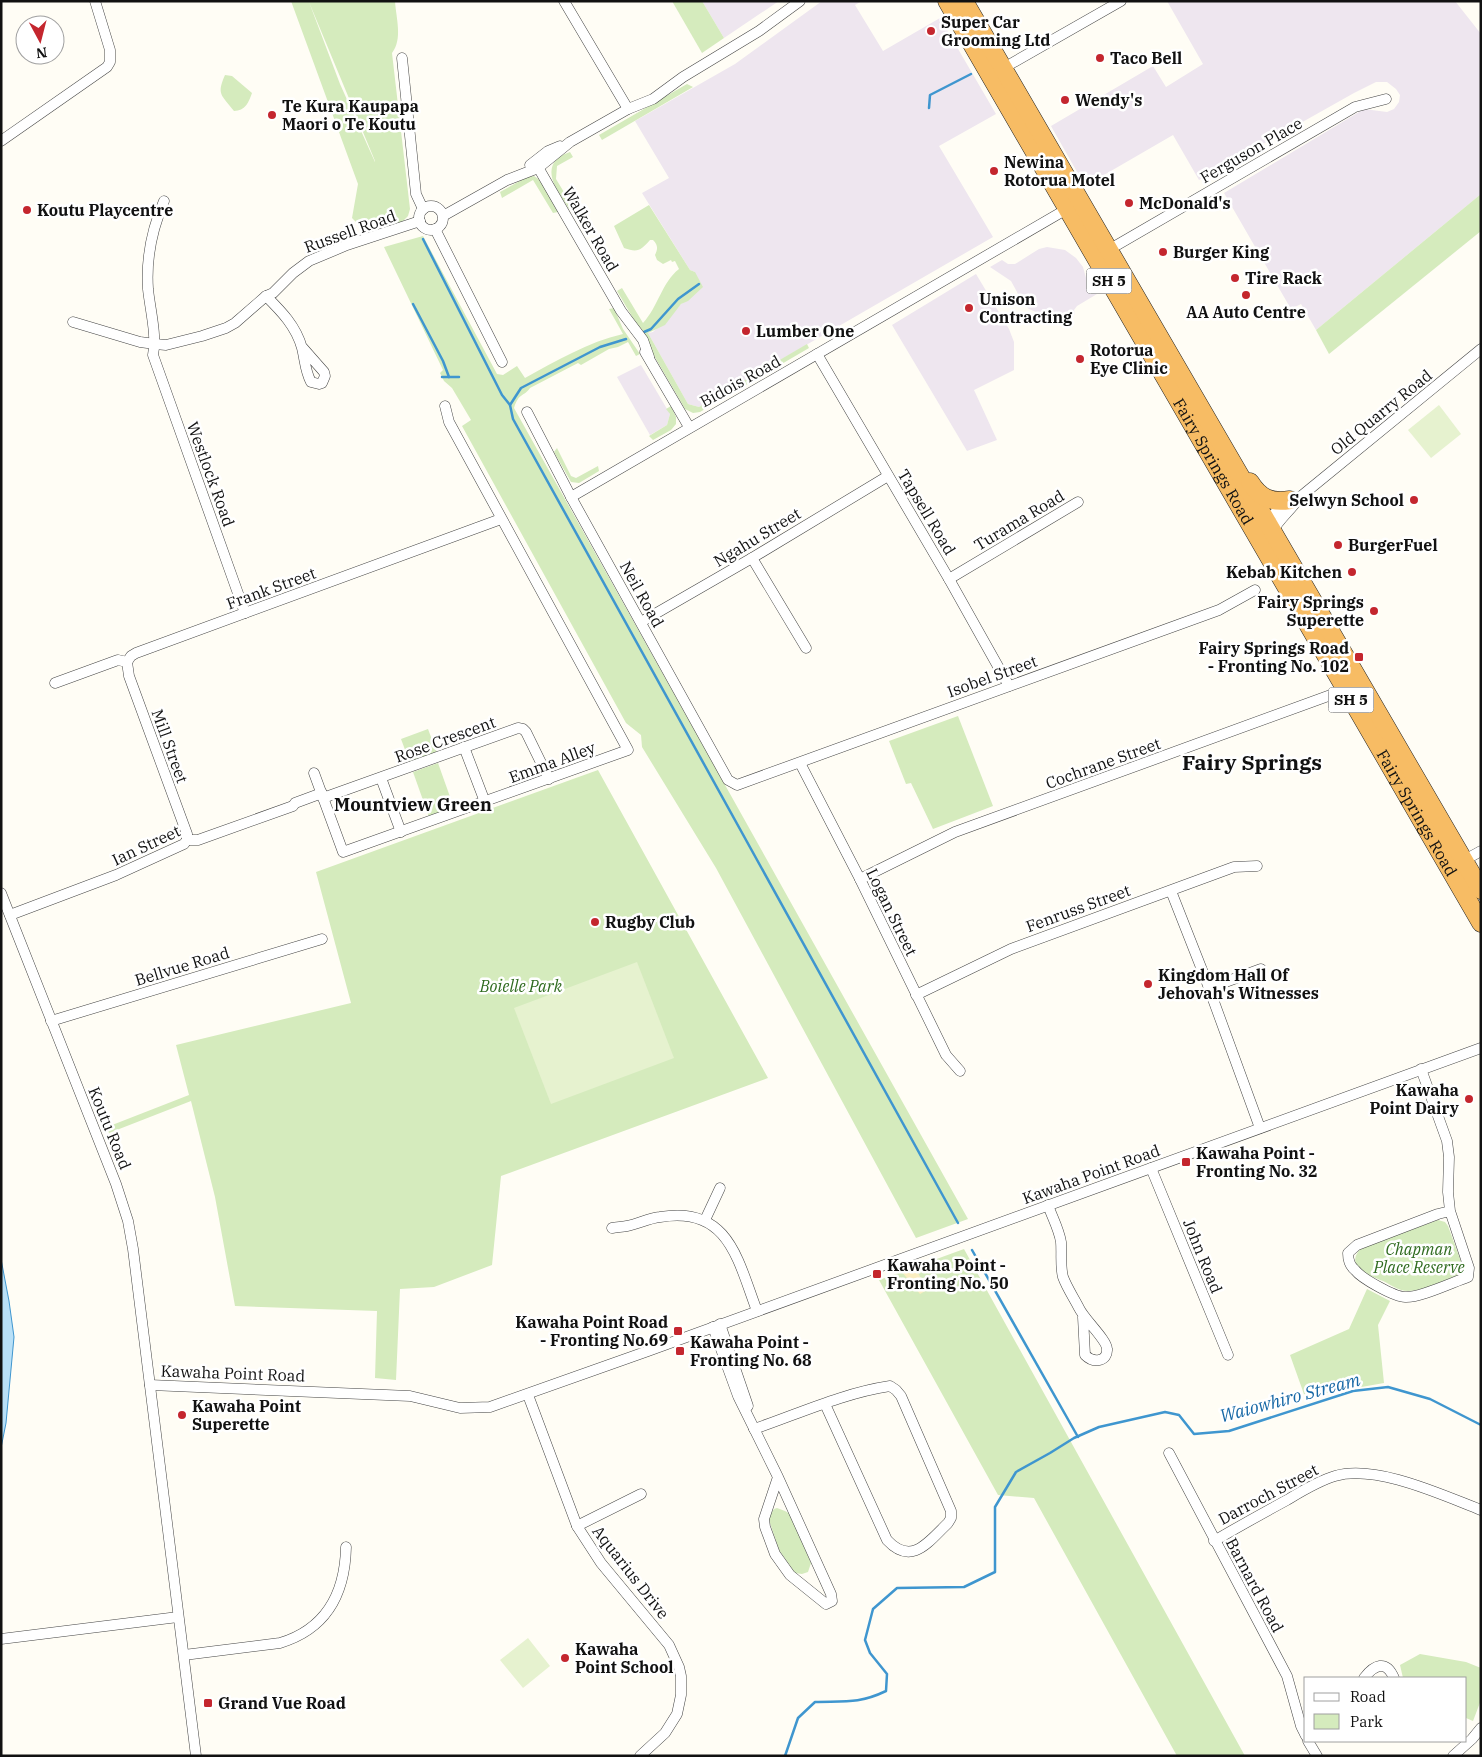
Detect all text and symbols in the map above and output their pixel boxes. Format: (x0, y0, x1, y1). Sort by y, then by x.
place label: Super Car Grooming Ltd (941, 12, 1050, 50)
north arrow (15, 15, 65, 65)
marker: Super Car Grooming Ltd (925, 25, 937, 37)
text: N (35, 43, 48, 63)
place label: Taco Bell (1110, 48, 1182, 68)
marker: Taco Bell (1094, 52, 1106, 64)
place label: Wendy's (1075, 90, 1142, 110)
marker: Wendy's (1059, 94, 1071, 106)
place label: Te Kura Kaupapa Maori o Te Koutu (282, 96, 419, 134)
marker: Te Kura Kaupapa Maori o Te Koutu (266, 109, 278, 121)
street label: Ferguson Place (1196, 113, 1306, 187)
place label: Newina Rotorua Motel (1004, 152, 1115, 190)
marker: Newina Rotorua Motel (988, 165, 1000, 177)
street label: Walker Road (559, 183, 623, 275)
place label: McDonald's (1139, 193, 1231, 213)
marker: McDonald's (1123, 197, 1135, 209)
place label: Koutu Playcentre (37, 200, 173, 220)
marker: Koutu Playcentre (21, 204, 33, 216)
street label: Russell Road (301, 205, 399, 257)
place label: Burger King (1173, 242, 1270, 262)
marker: Burger King (1157, 246, 1169, 258)
road number: SH 5 (1086, 268, 1132, 294)
place label: Tire Rack (1245, 268, 1322, 288)
marker: Tire Rack (1229, 272, 1241, 284)
place label: Unison Contracting (979, 289, 1073, 327)
marker: AA Auto Centre (1240, 289, 1252, 301)
marker: Unison Contracting (963, 302, 975, 314)
place label: AA Auto Centre (1186, 302, 1306, 322)
place label: Lumber One (756, 321, 854, 341)
marker: Lumber One (740, 325, 752, 337)
place label: Rotorua Eye Clinic (1090, 340, 1168, 378)
street label: Bidois Road (696, 350, 784, 411)
marker: Rotorua Eye Clinic (1074, 353, 1086, 365)
street label: Old Quarry Road (1326, 365, 1436, 459)
street label: Fairy Springs Road (1169, 394, 1258, 528)
street label: Westlock Road (183, 419, 239, 529)
street label: Tapsell Road (894, 466, 960, 559)
street label: Turama Road (970, 485, 1068, 555)
place label: Selwyn School (1289, 490, 1404, 510)
marker: Selwyn School (1408, 494, 1420, 506)
street label: Ngahu Street (710, 503, 805, 571)
place label: BurgerFuel (1348, 535, 1438, 555)
marker: BurgerFuel (1332, 539, 1344, 551)
street label: Neil Road (616, 557, 668, 631)
street label: Frank Street (224, 562, 319, 613)
place label: Kebab Kitchen (1226, 562, 1342, 582)
marker: Kebab Kitchen (1346, 566, 1358, 578)
place label: Fairy Springs Superette (1257, 592, 1364, 630)
marker: Fairy Springs Superette (1368, 605, 1380, 617)
place label: Fairy Springs Road - Fronting No. 102 (1199, 638, 1349, 676)
street label: Isobel Street (944, 650, 1040, 701)
marker: Fairy Springs Road - Fronting No. 102 (1353, 651, 1365, 663)
road number: SH 5 (1328, 688, 1374, 712)
street label: Mill Street (147, 706, 193, 786)
street label: Rose Crescent (392, 711, 498, 766)
street label: Cochrane Street (1043, 733, 1164, 793)
street label: Emma Alley (506, 737, 598, 787)
street label: Fairy Springs Road (1373, 746, 1462, 880)
district label: Fairy Springs (1182, 748, 1322, 776)
district label: Mountview Green (334, 793, 492, 816)
street label: Ian Street (109, 820, 184, 870)
street label: Logan Street (862, 865, 922, 959)
street label: Fenruss Street (1023, 880, 1133, 936)
place label: Rugby Club (605, 912, 695, 932)
marker: Rugby Club (589, 916, 601, 928)
street label: Bellvue Road (132, 942, 232, 990)
place label: Kingdom Hall Of Jehovah's Witnesses (1158, 965, 1319, 1003)
park label: Boielle Park (479, 976, 563, 996)
marker: Kingdom Hall Of Jehovah's Witnesses (1142, 978, 1154, 990)
place label: Kawaha Point Dairy (1369, 1080, 1460, 1118)
street label: Koutu Road (84, 1084, 136, 1172)
marker: Kawaha Point Dairy (1463, 1093, 1475, 1105)
street label: Kawaha Point Road (1020, 1140, 1163, 1208)
place label: Kawaha Point - Fronting No. 32 (1196, 1143, 1318, 1181)
marker: Kawaha Point - Fronting No. 32 (1180, 1156, 1192, 1168)
street label: John Road (1179, 1216, 1227, 1296)
park label: Chapman Place Reserve (1372, 1239, 1465, 1277)
place label: Kawaha Point - Fronting No. 50 (887, 1255, 1009, 1293)
marker: Kawaha Point - Fronting No. 50 (871, 1268, 883, 1280)
place label: Kawaha Point Road - Fronting No.69 (515, 1312, 668, 1350)
marker: Kawaha Point Road - Fronting No.69 (672, 1325, 684, 1337)
place label: Kawaha Point - Fronting No. 68 (690, 1332, 812, 1370)
marker: Kawaha Point - Fronting No. 68 (674, 1345, 686, 1357)
street label: Kawaha Point Road (160, 1360, 306, 1386)
water label: Waiowhiro Stream (1217, 1368, 1363, 1427)
place label: Kawaha Point Superette (192, 1396, 301, 1434)
marker: Kawaha Point Superette (176, 1409, 188, 1421)
street label: Darroch Street (1215, 1459, 1322, 1529)
street label: Aquarius Drive (588, 1521, 674, 1623)
street label: Barnard Road (1222, 1534, 1288, 1636)
place label: Kawaha Point School (575, 1639, 673, 1677)
marker: Kawaha Point School (559, 1652, 571, 1664)
legend (1304, 1677, 1467, 1742)
text: Road (1350, 1687, 1386, 1706)
place label: Grand Vue Road (218, 1693, 346, 1713)
marker: Grand Vue Road (202, 1697, 214, 1709)
text: Park (1350, 1712, 1383, 1731)

